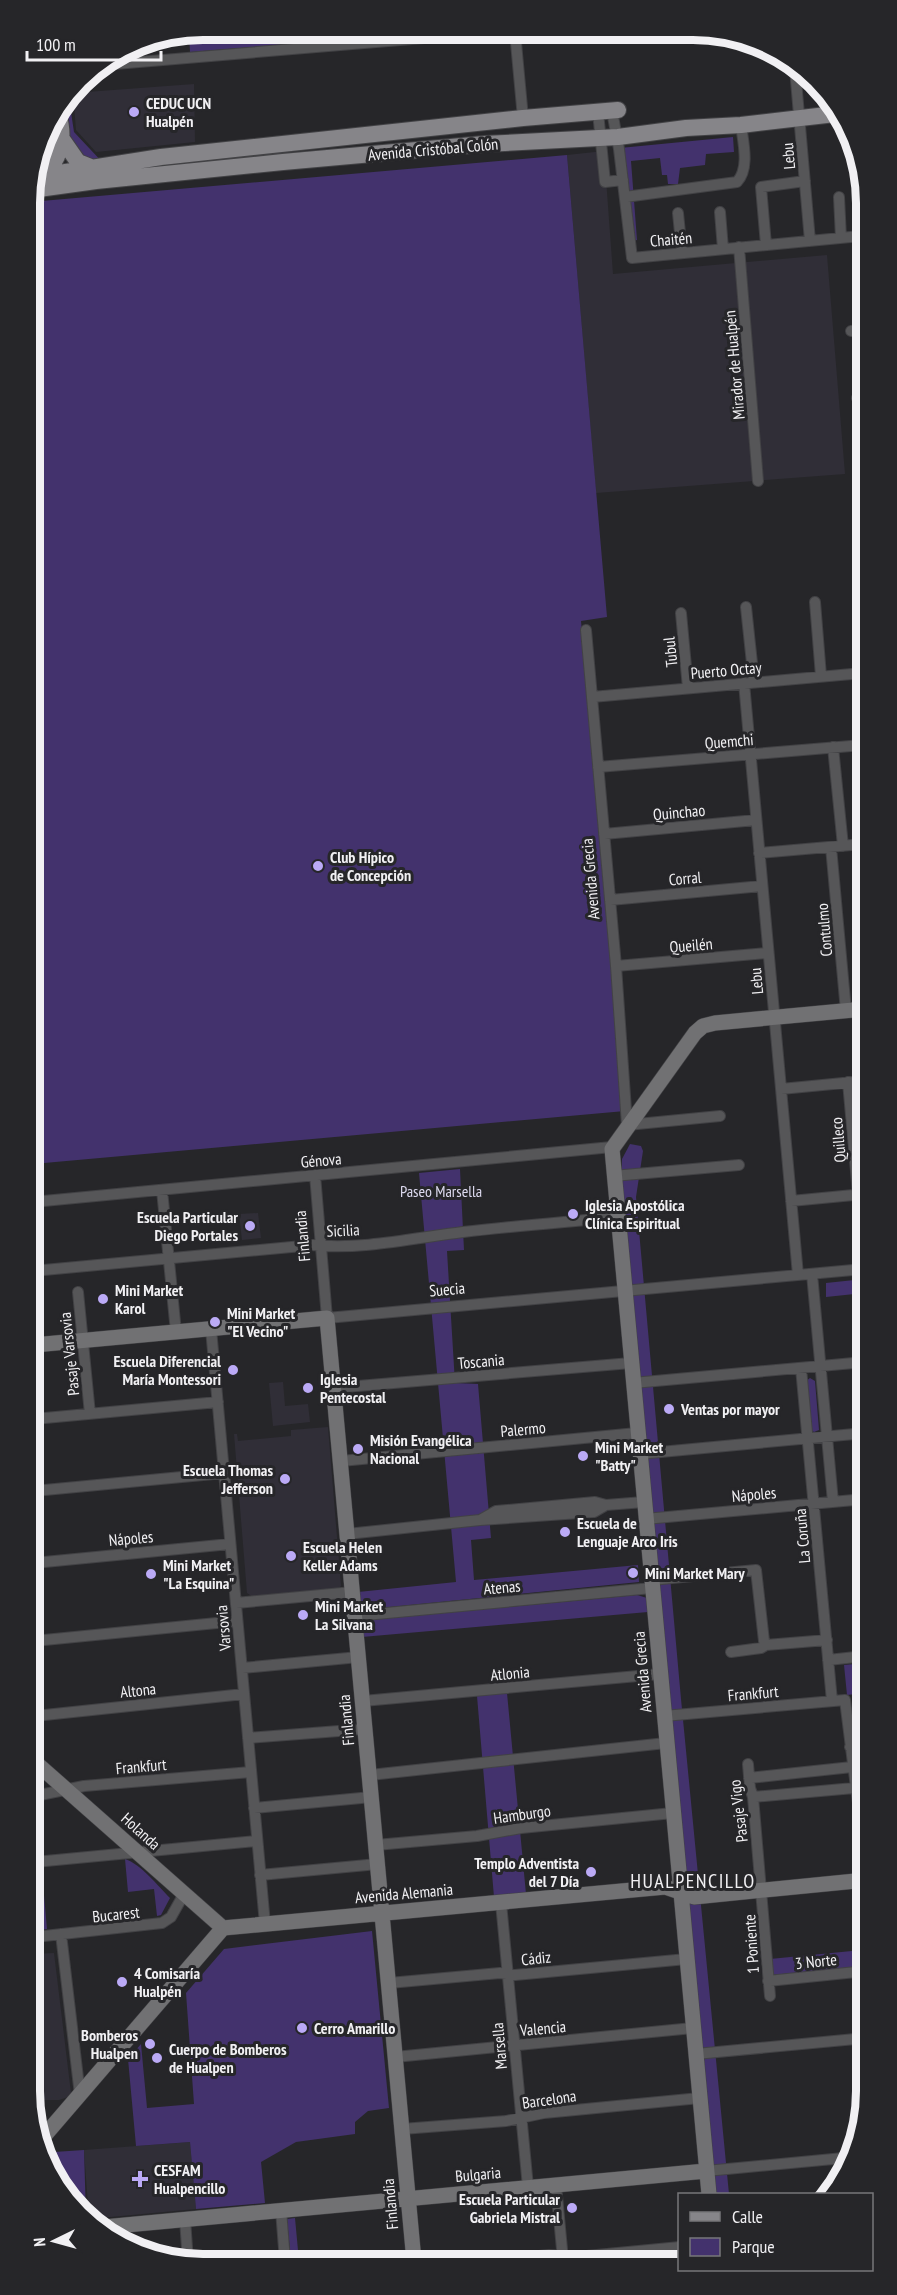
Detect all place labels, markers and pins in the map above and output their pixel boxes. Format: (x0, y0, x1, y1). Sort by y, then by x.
place label: CEDUC UCN Hualpén (146, 93, 211, 131)
marker: CEDUC UCN Hualpén (127, 105, 141, 119)
place label: Club Hípico de Concepción (330, 847, 411, 885)
marker: Club Hípico de Concepción (311, 859, 325, 873)
place label: Iglesia Apostólica Clínica Espiritual (585, 1195, 685, 1233)
place label: Escuela Particular Diego Portales (137, 1207, 238, 1245)
marker: Iglesia Apostólica Clínica Espiritual (566, 1207, 580, 1221)
marker: Escuela Particular Diego Portales (243, 1219, 257, 1233)
place label: Mini Market Karol (115, 1280, 183, 1318)
marker: Mini Market Karol (96, 1292, 110, 1306)
place label: Mini Market "El Vecino" (227, 1303, 295, 1341)
marker: Mini Market "El Vecino" (208, 1315, 222, 1329)
place label: Escuela Diferencial María Montessori (113, 1351, 221, 1389)
marker: Escuela Diferencial María Montessori (226, 1363, 240, 1377)
place label: Iglesia Pentecostal (320, 1369, 386, 1407)
marker: Iglesia Pentecostal (301, 1381, 315, 1395)
place label: Ventas por mayor (680, 1399, 780, 1419)
marker: Ventas por mayor (662, 1402, 676, 1416)
place label: Misión Evangélica Nacional (370, 1430, 472, 1468)
place label: Mini Market "Batty" (595, 1437, 663, 1475)
marker: Misión Evangélica Nacional (351, 1442, 365, 1456)
marker: Mini Market "Batty" (576, 1449, 590, 1463)
place label: Escuela Thomas Jefferson (183, 1460, 273, 1498)
marker: Escuela Thomas Jefferson (278, 1472, 292, 1486)
place label: Escuela de Lenguaje Arco Iris (577, 1513, 678, 1551)
marker: Escuela de Lenguaje Arco Iris (558, 1525, 572, 1539)
place label: Escuela Helen Keller Adams (303, 1537, 382, 1575)
marker: Escuela Helen Keller Adams (284, 1549, 298, 1563)
place label: Mini Market "La Esquina" (163, 1555, 234, 1593)
place label: Mini Market Mary (645, 1563, 745, 1583)
marker: Mini Market Mary (626, 1566, 640, 1580)
marker: Mini Market "La Esquina" (144, 1567, 158, 1581)
place label: Mini Market La Silvana (315, 1596, 383, 1634)
marker: Mini Market La Silvana (296, 1608, 310, 1622)
place label: Templo Adventista del 7 Día (474, 1853, 579, 1891)
marker: Templo Adventista del 7 Día (584, 1865, 598, 1879)
place label: 4 Comisaría Hualpén (134, 1963, 200, 2001)
marker: 4 Comisaría Hualpén (115, 1975, 129, 1989)
place label: Cerro Amarillo (314, 2018, 395, 2038)
marker: Cerro Amarillo (295, 2021, 309, 2035)
place label: Bomberos Hualpen (81, 2025, 138, 2063)
marker: Bomberos Hualpen (143, 2037, 157, 2051)
place label: Cuerpo de Bomberos de Hualpen (169, 2039, 287, 2077)
marker: Cuerpo de Bomberos de Hualpen (150, 2051, 164, 2065)
place label: CESFAM Hualpencillo (154, 2160, 225, 2198)
marker: CESFAM Hualpencillo (131, 2170, 149, 2188)
place label: Escuela Particular Gabriela Mistral (459, 2189, 560, 2227)
marker: Escuela Particular Gabriela Mistral (565, 2201, 579, 2215)

